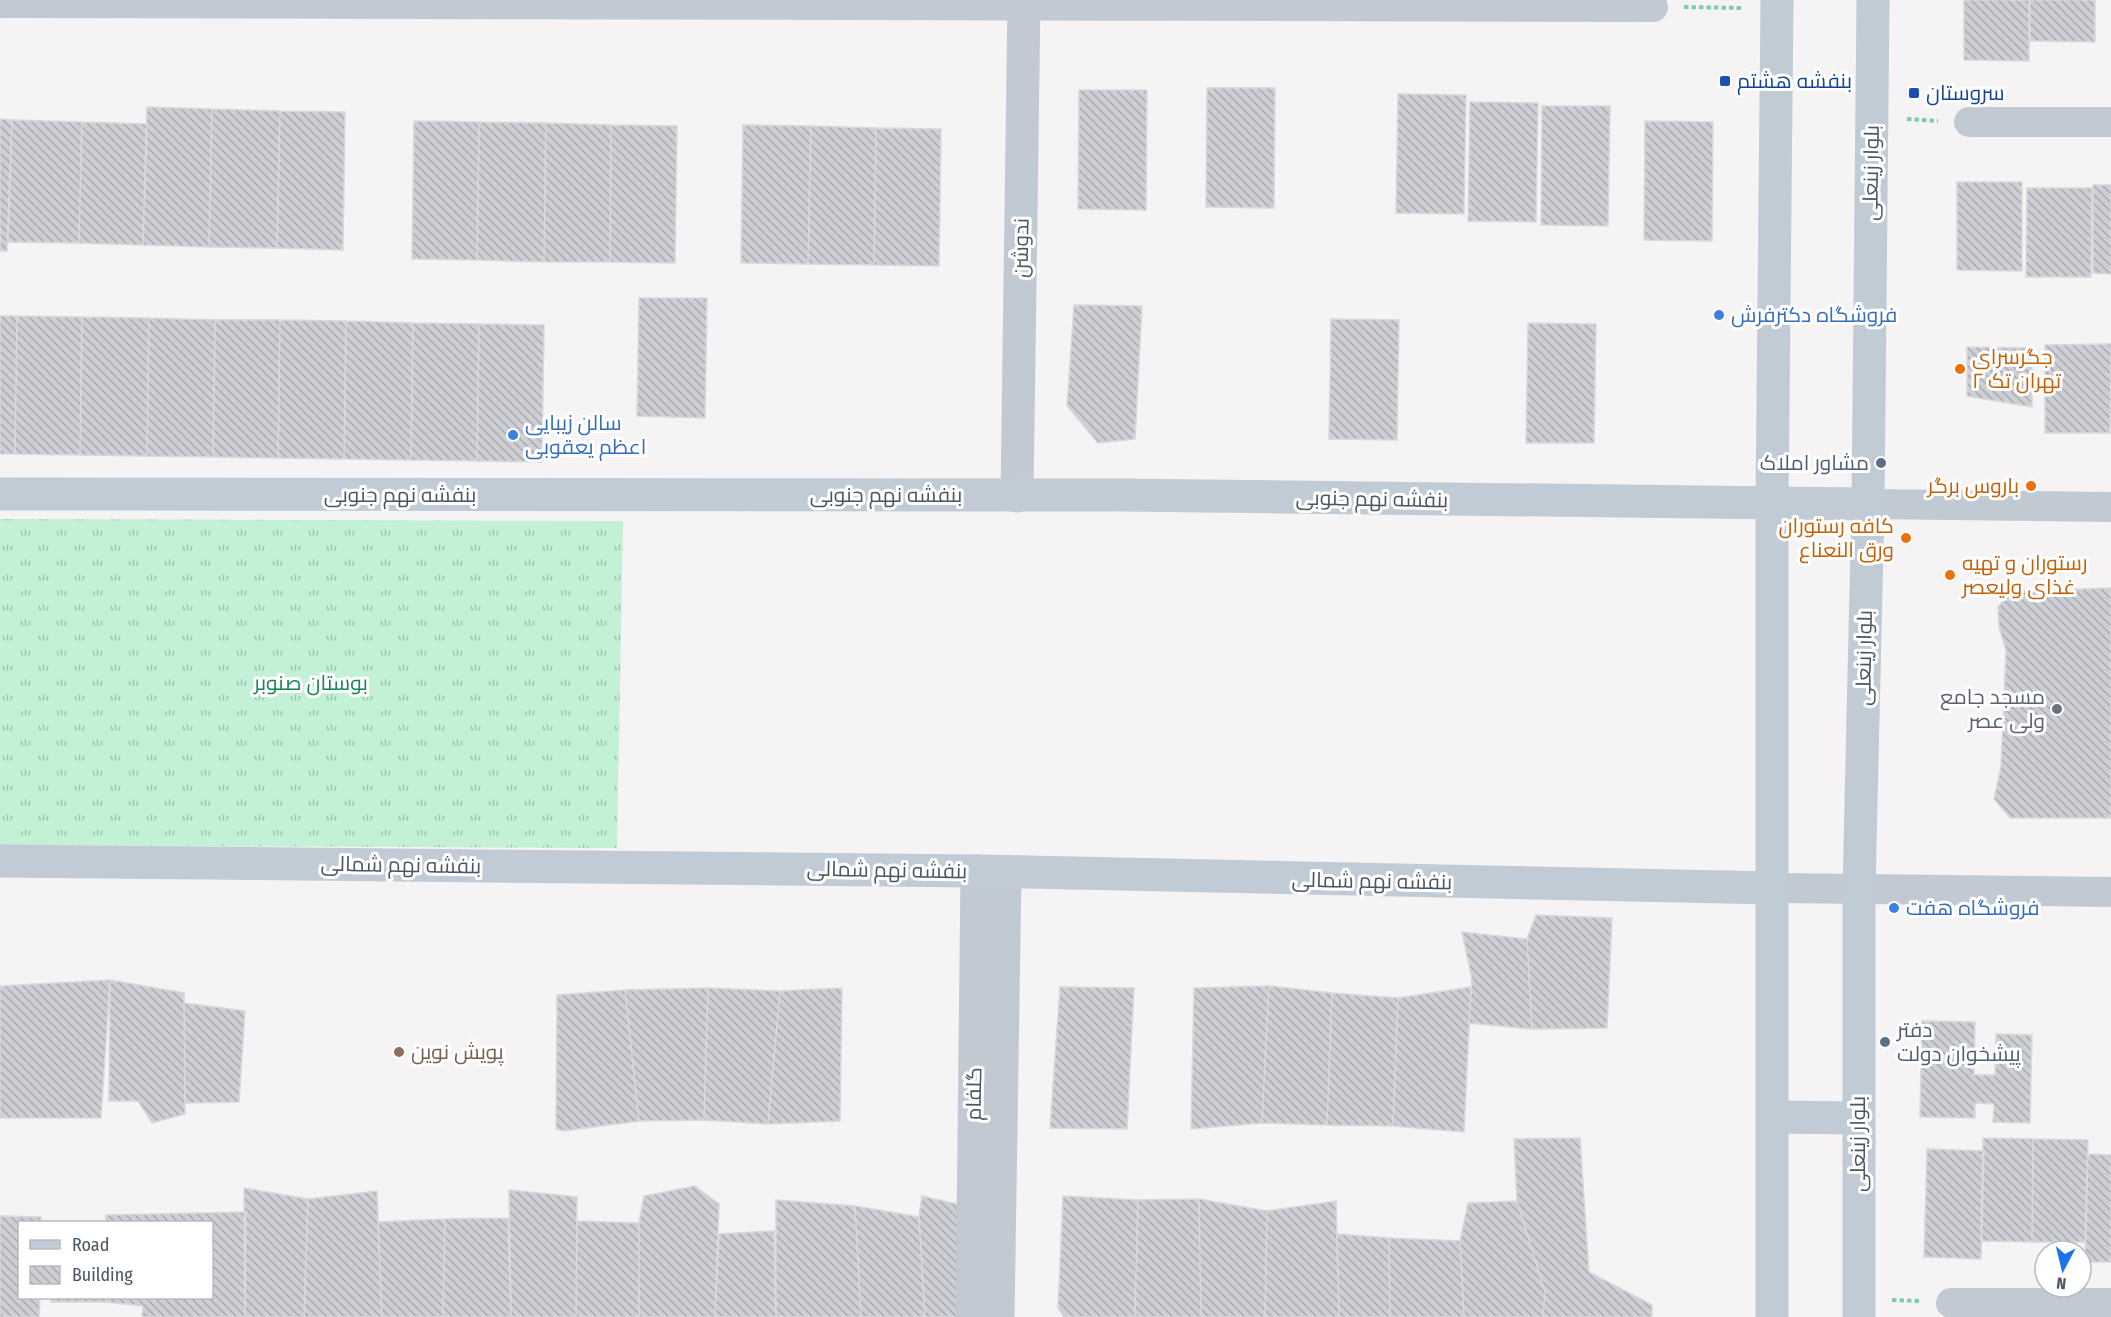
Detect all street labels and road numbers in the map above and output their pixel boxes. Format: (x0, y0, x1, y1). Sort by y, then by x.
street label: بلوار زینعلی (1857, 125, 1885, 221)
street label: ندوشن (1007, 218, 1035, 278)
street label: بنفشه نهم جنوبی (324, 482, 476, 509)
street label: بنفشه نهم جنوبی (810, 482, 962, 509)
street label: بنفشه نهم جنوبی (1295, 485, 1449, 514)
street label: بلوار زینعلی (1850, 610, 1878, 706)
street label: بنفشه نهم شمالی (320, 851, 482, 880)
street label: بنفشه نهم شمالی (806, 856, 968, 885)
street label: بنفشه نهم شمالی (1291, 867, 1453, 896)
street label: گلفام (961, 1067, 988, 1121)
street label: بلوار زینعلی (1845, 1096, 1871, 1192)

